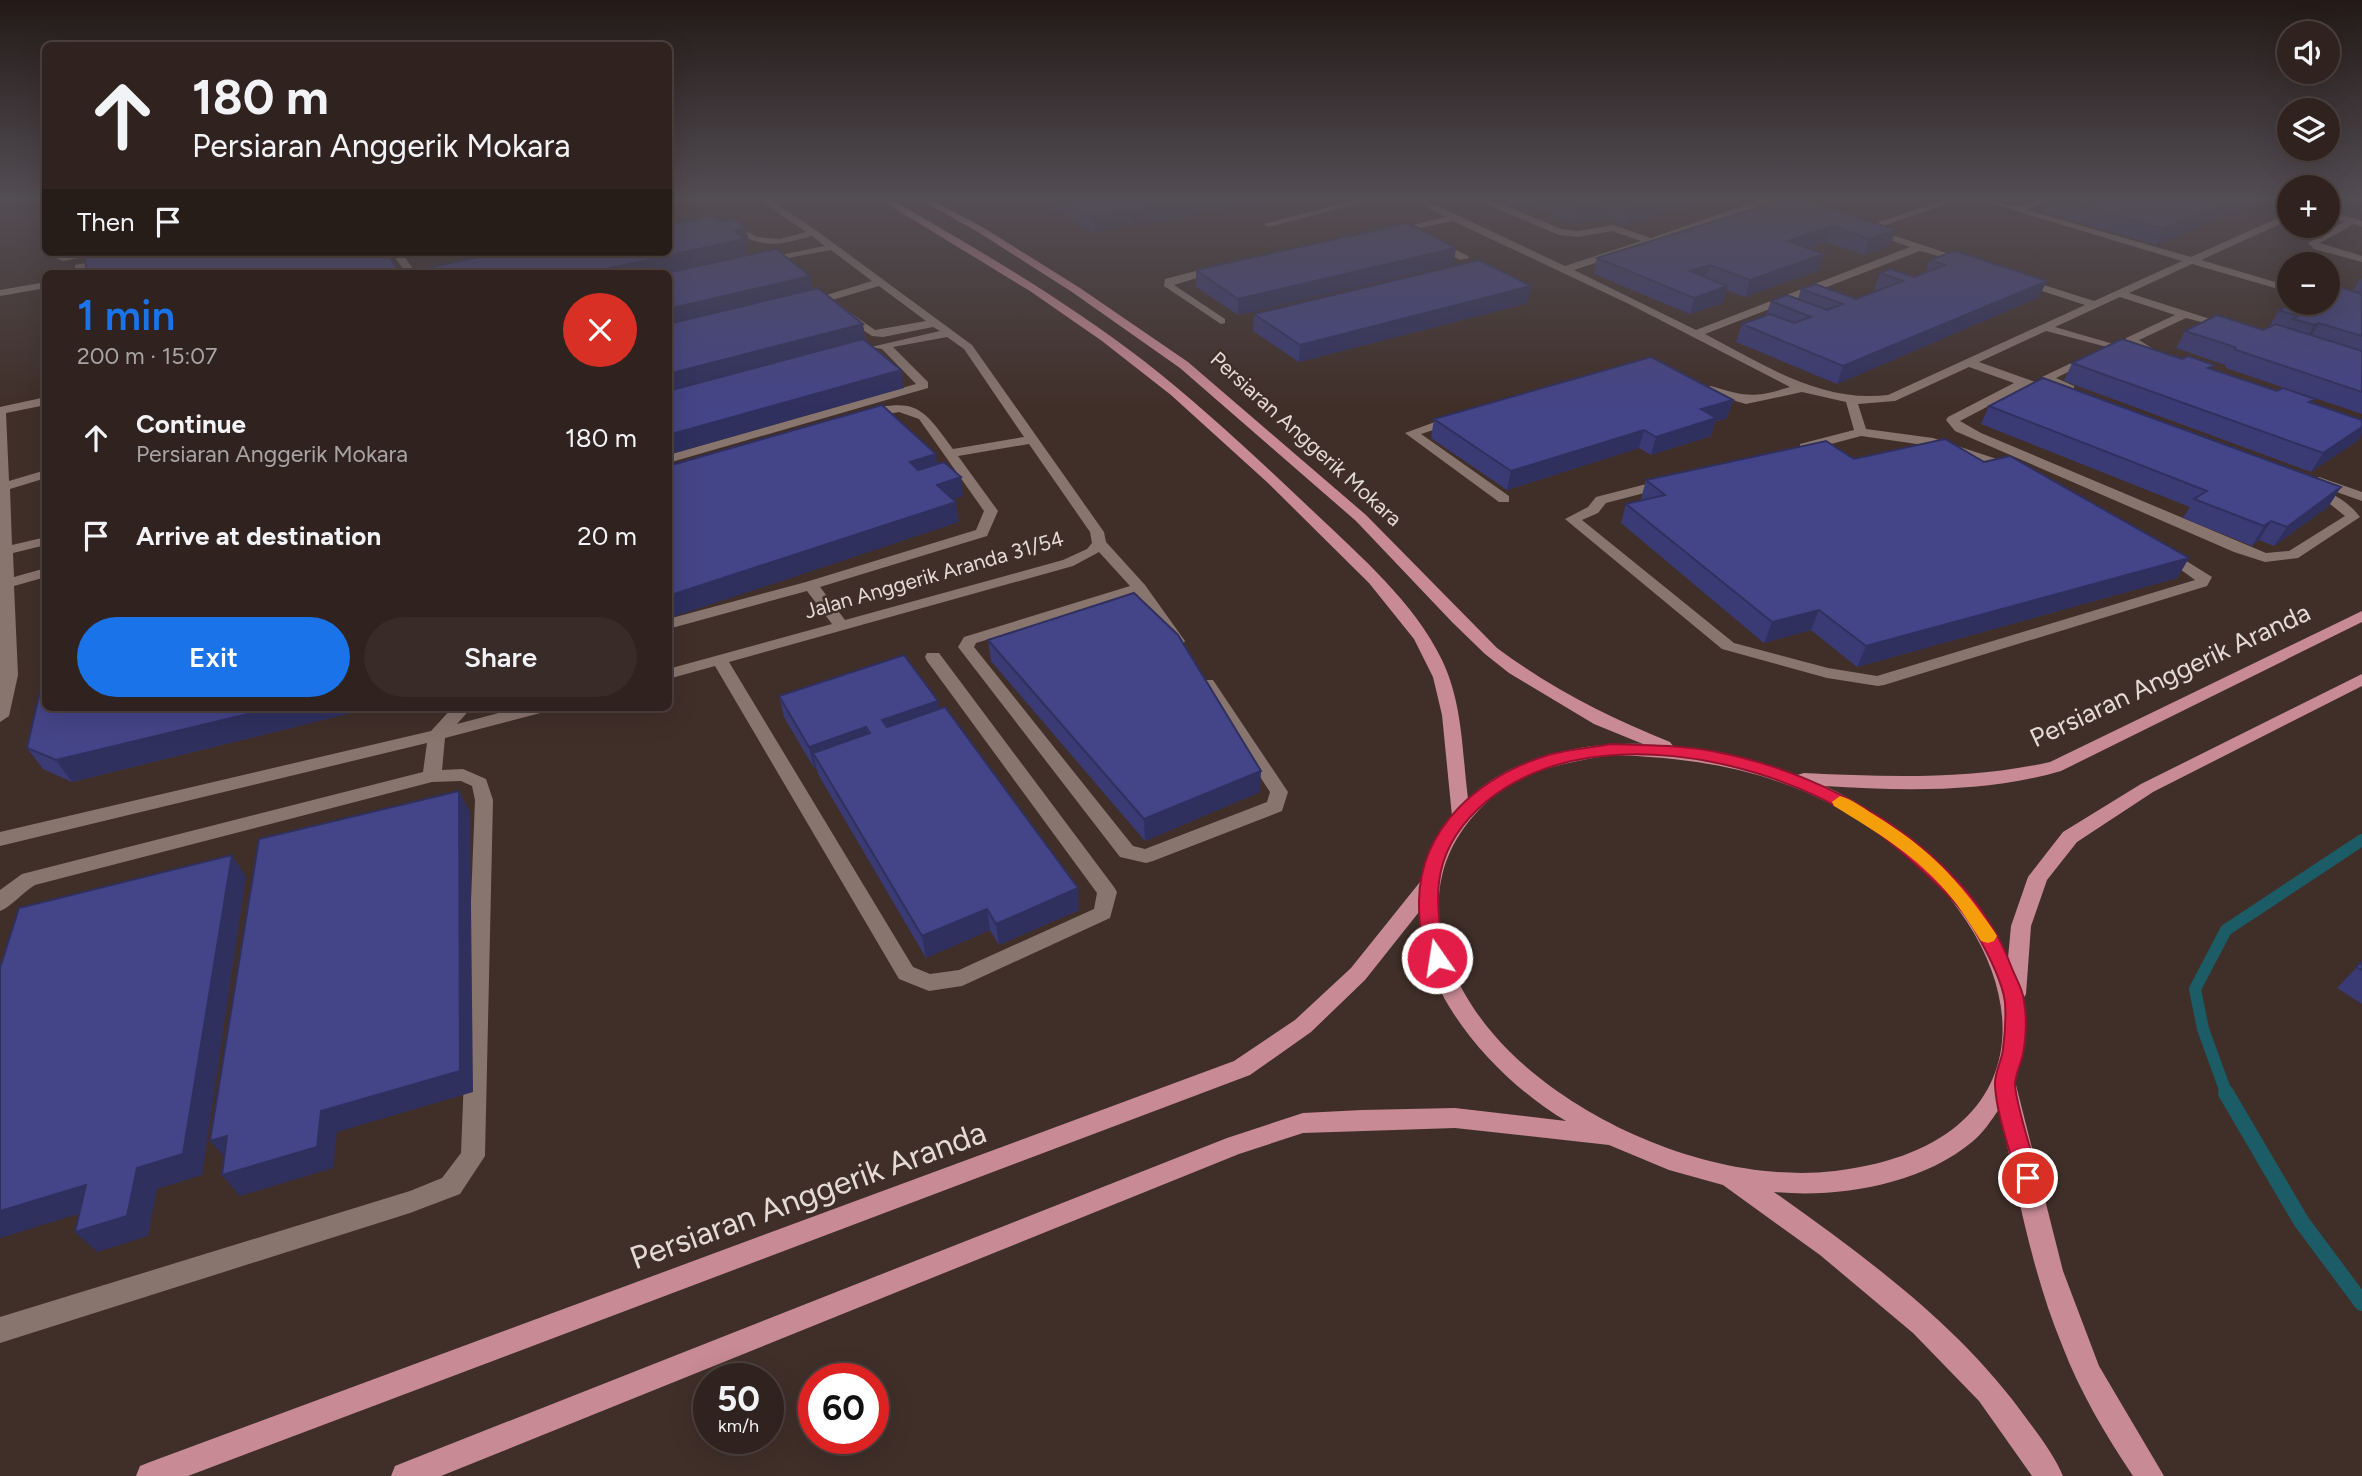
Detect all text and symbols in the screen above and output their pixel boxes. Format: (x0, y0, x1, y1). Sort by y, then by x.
map controls (2277, 21, 2340, 315)
button: sound (2277, 21, 2340, 84)
text: 180 m (192, 67, 329, 126)
icon: ahead (77, 70, 168, 161)
button: layers (2277, 98, 2340, 161)
text: Persiaran Anggerik Mokara (192, 127, 571, 165)
button: + (2277, 175, 2340, 238)
icon: arrive (149, 203, 187, 241)
text: Then (77, 206, 135, 238)
button: − (2277, 252, 2340, 315)
text: 1 min (77, 290, 175, 341)
button: close (563, 293, 637, 367)
text: 200 m · 15:07 (77, 342, 217, 370)
street label: Persiaran Anggerik Mokara (1206, 346, 1407, 531)
text: Continue (136, 408, 246, 440)
icon: ahead (77, 419, 115, 457)
text: 180 m (565, 422, 637, 454)
text: Persiaran Anggerik Mokara (136, 440, 408, 468)
icon: arrive (77, 517, 115, 555)
text: Arrive at destination (136, 520, 381, 552)
text: 20 m (577, 520, 637, 552)
street label: Jalan Anggerik Aranda 31/54 (801, 526, 1066, 624)
street label: Persiaran Anggerik Aranda (2025, 596, 2315, 754)
button: Exit (77, 617, 350, 697)
button: Share (364, 617, 637, 697)
position arrow (1400, 921, 1474, 995)
street label: Persiaran Anggerik Aranda (625, 1113, 991, 1277)
pin (1998, 1148, 2058, 1208)
icon: arrive (2009, 1159, 2047, 1197)
speed limit sign: 60 (798, 1363, 889, 1454)
text: 50 (717, 1378, 760, 1420)
text: km/h (718, 1415, 759, 1437)

